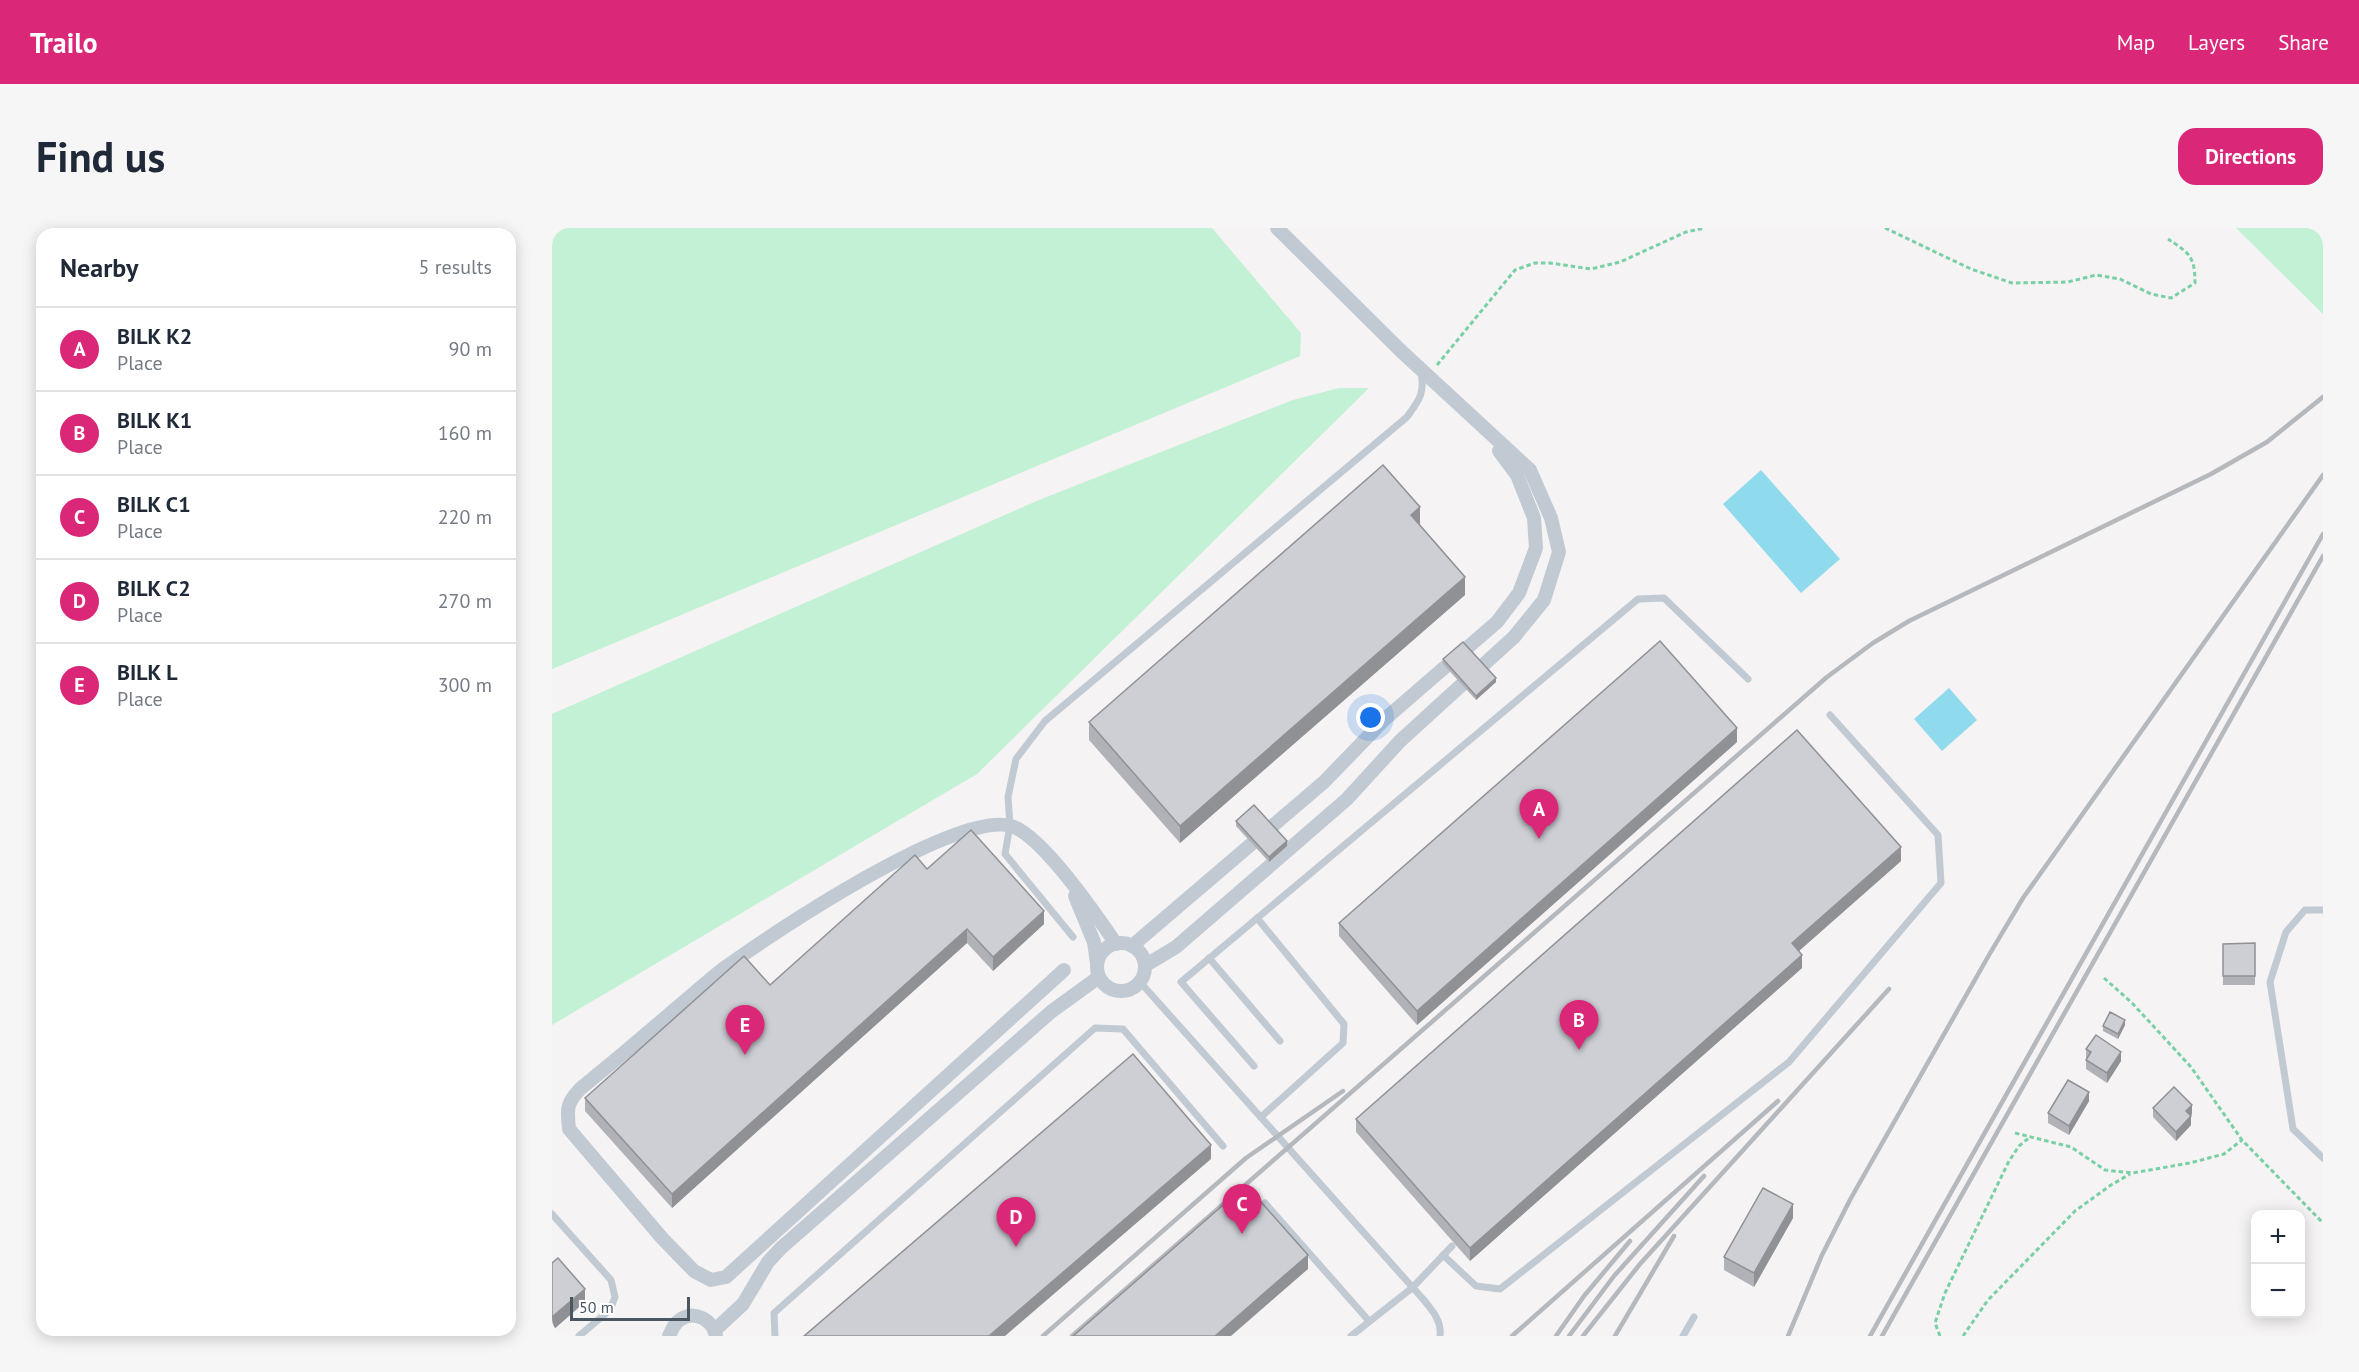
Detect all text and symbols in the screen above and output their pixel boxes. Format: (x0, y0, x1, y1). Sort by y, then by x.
text: Trailo (30, 24, 97, 61)
text: Map (2117, 29, 2155, 56)
text: Layers (2188, 29, 2245, 56)
text: Share (2278, 29, 2329, 56)
button: Directions (2178, 128, 2323, 185)
text: Find us (36, 129, 165, 184)
text: Nearby (60, 251, 138, 284)
text: 5 results (419, 254, 492, 280)
text: BILK K2 (117, 322, 192, 350)
text: A (73, 336, 86, 362)
text: 90 m (449, 336, 492, 362)
text: Place (117, 350, 163, 376)
text: BILK K1 (117, 406, 192, 434)
text: B (74, 420, 85, 446)
text: 160 m (438, 420, 492, 446)
text: Place (117, 434, 163, 460)
text: BILK C1 (117, 490, 191, 518)
text: C (74, 504, 85, 530)
text: 220 m (438, 504, 492, 530)
text: Place (117, 518, 163, 544)
text: BILK C2 (117, 574, 191, 602)
text: D (73, 588, 86, 614)
text: 270 m (438, 588, 492, 614)
text: Place (117, 602, 163, 628)
text: BILK L (117, 658, 177, 686)
text: E (74, 672, 85, 698)
text: 300 m (438, 672, 492, 698)
text: Place (117, 686, 163, 712)
your location (1356, 703, 1385, 732)
pin: A (1520, 790, 1558, 839)
pin: B (1560, 1000, 1598, 1050)
pin: E (726, 1006, 764, 1055)
pin: C (1222, 1184, 1262, 1234)
pin: D (996, 1198, 1036, 1247)
map controls (2251, 1210, 2305, 1318)
button: + (2251, 1210, 2305, 1264)
button: − (2251, 1264, 2305, 1318)
scale bar (570, 1294, 690, 1322)
text: 50 m (579, 1297, 614, 1317)

